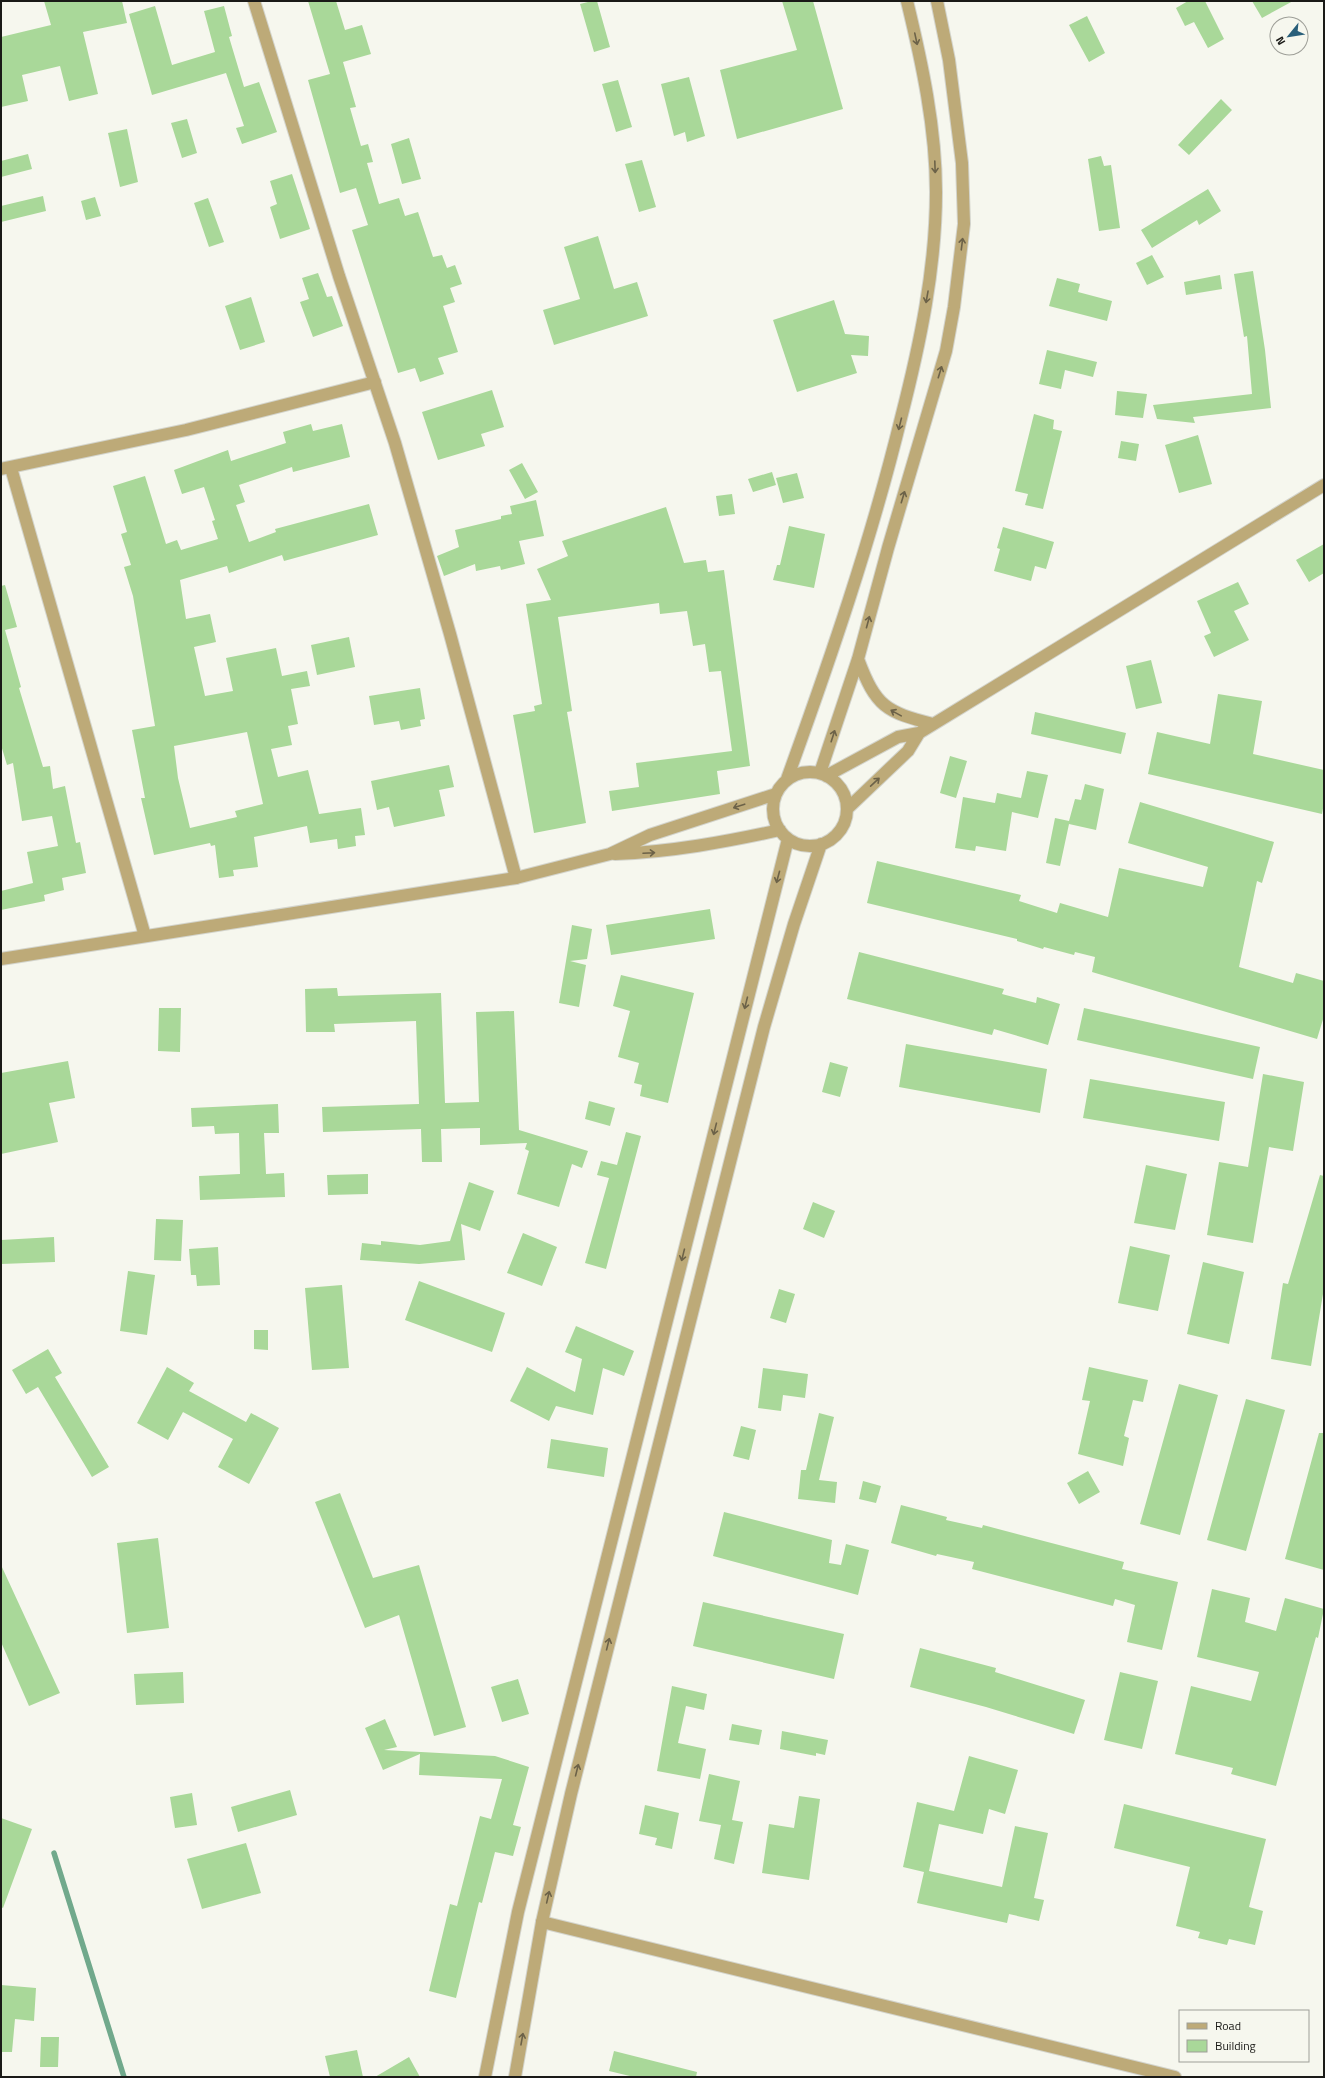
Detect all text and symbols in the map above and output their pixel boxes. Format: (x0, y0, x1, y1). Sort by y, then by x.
north arrow (1269, 16, 1309, 56)
one-way arrow (912, 32, 920, 45)
text: N (1272, 34, 1289, 48)
one-way arrow (932, 160, 939, 173)
one-way arrow (958, 238, 966, 251)
one-way arrow (922, 290, 930, 303)
one-way arrow (937, 366, 944, 379)
one-way arrow (896, 417, 903, 430)
one-way arrow (900, 490, 907, 503)
one-way arrow (865, 616, 872, 629)
one-way arrow (890, 708, 902, 716)
one-way arrow (829, 731, 837, 743)
one-way arrow (869, 777, 880, 786)
one-way arrow (732, 803, 745, 810)
one-way arrow (642, 849, 655, 857)
one-way arrow (774, 870, 782, 883)
one-way arrow (742, 996, 750, 1009)
one-way arrow (711, 1122, 718, 1135)
one-way arrow (679, 1248, 687, 1261)
one-way arrow (605, 1638, 612, 1651)
one-way arrow (573, 1764, 581, 1777)
one-way arrow (544, 1891, 552, 1904)
legend (1179, 2010, 1309, 2062)
text: Road (1215, 2016, 1241, 2035)
one-way arrow (518, 2032, 526, 2045)
text: Building (1215, 2036, 1256, 2055)

